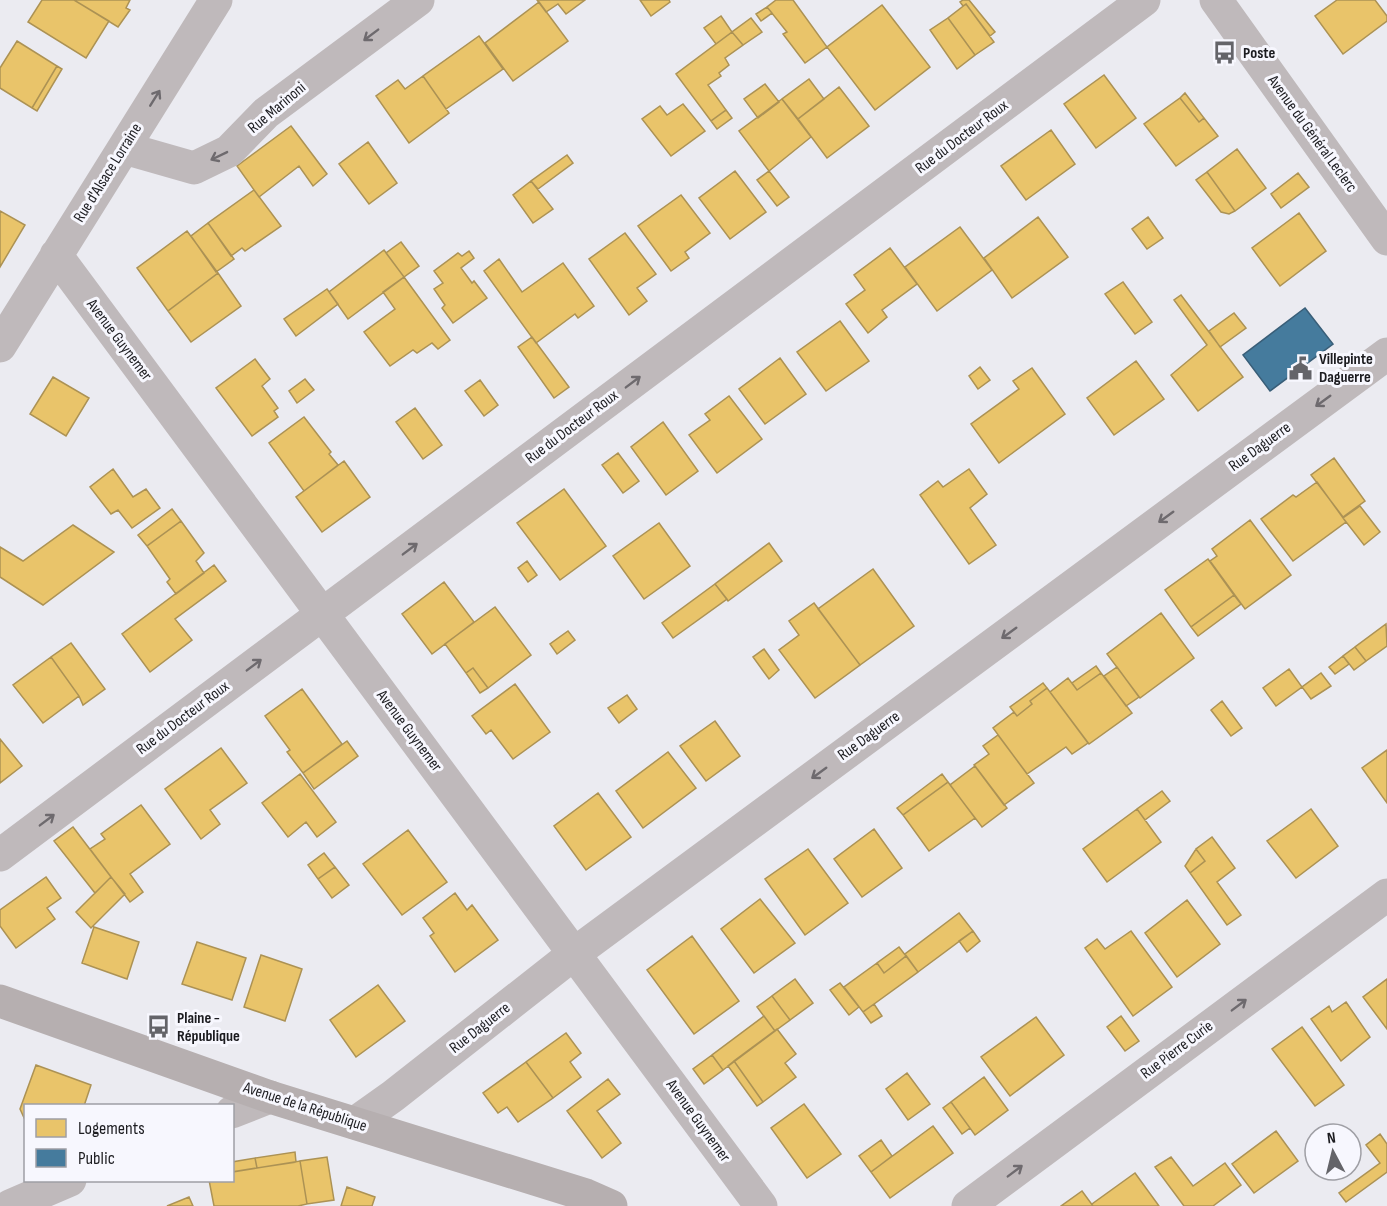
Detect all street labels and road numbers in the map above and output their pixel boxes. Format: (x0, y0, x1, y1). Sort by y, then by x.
street label: Avenue du Général Leclerc (1263, 71, 1361, 196)
street label: Rue Marinoni (244, 78, 310, 138)
street label: Rue du Docteur Roux (912, 96, 1012, 178)
street label: Rue d'Alsace Lorraine (70, 120, 146, 226)
street label: Avenue Guynemer (82, 295, 156, 385)
street label: Rue du Docteur Roux (522, 386, 622, 468)
street label: Rue Daguerre (1225, 418, 1295, 476)
street label: Rue du Docteur Roux (133, 677, 233, 759)
street label: Avenue Guynemer (372, 686, 446, 776)
street label: Rue Daguerre (834, 707, 904, 765)
street label: Rue Daguerre (446, 998, 514, 1058)
street label: Rue Pierre Curie (1137, 1017, 1217, 1083)
street label: Avenue Guynemer (661, 1075, 734, 1166)
street label: Avenue de la République (240, 1078, 369, 1136)

